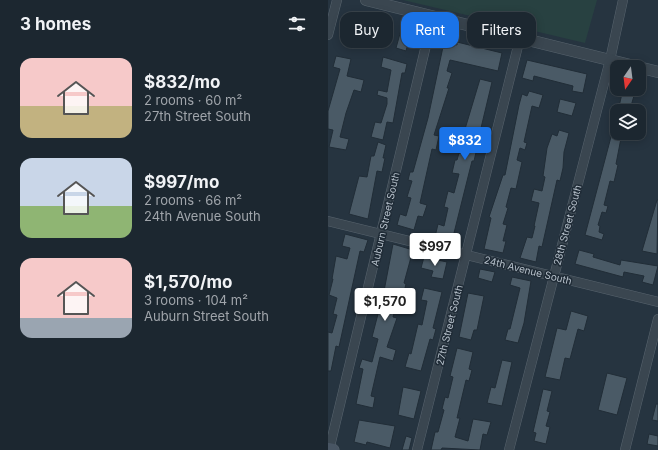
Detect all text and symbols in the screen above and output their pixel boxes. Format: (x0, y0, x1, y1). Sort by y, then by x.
chip: Buy (340, 12, 393, 48)
chip: Rent (401, 12, 459, 48)
chip: Filters (467, 12, 536, 48)
icon: filters (286, 13, 308, 35)
text: 3 homes (20, 14, 91, 34)
north arrow (610, 60, 646, 96)
map controls (610, 60, 646, 140)
text: $832/mo (144, 72, 220, 92)
icon: home (52, 74, 100, 122)
text: 2 rooms · 60 m² (144, 92, 242, 108)
button: layers (610, 104, 646, 140)
text: 27th Street South (144, 108, 251, 124)
pin: $832 (441, 127, 489, 161)
text: $832 (448, 132, 482, 148)
street label: Auburn Street South (368, 171, 402, 267)
text: $997/mo (144, 172, 219, 192)
icon: home (52, 174, 100, 222)
street label: 28th Street South (550, 183, 584, 267)
text: 2 rooms · 66 m² (144, 192, 242, 208)
text: 24th Avenue South (144, 208, 261, 224)
pin: $997 (411, 233, 459, 267)
text: $997 (419, 238, 451, 254)
street label: 24th Avenue South (483, 253, 573, 287)
text: $1,570/mo (144, 272, 233, 292)
icon: home (52, 274, 100, 322)
street label: 27th Street South (433, 284, 465, 366)
pin: $1,570 (352, 288, 418, 322)
text: 3 rooms · 104 m² (144, 292, 248, 308)
text: $1,570 (364, 293, 406, 309)
text: Auburn Street South (144, 308, 269, 324)

